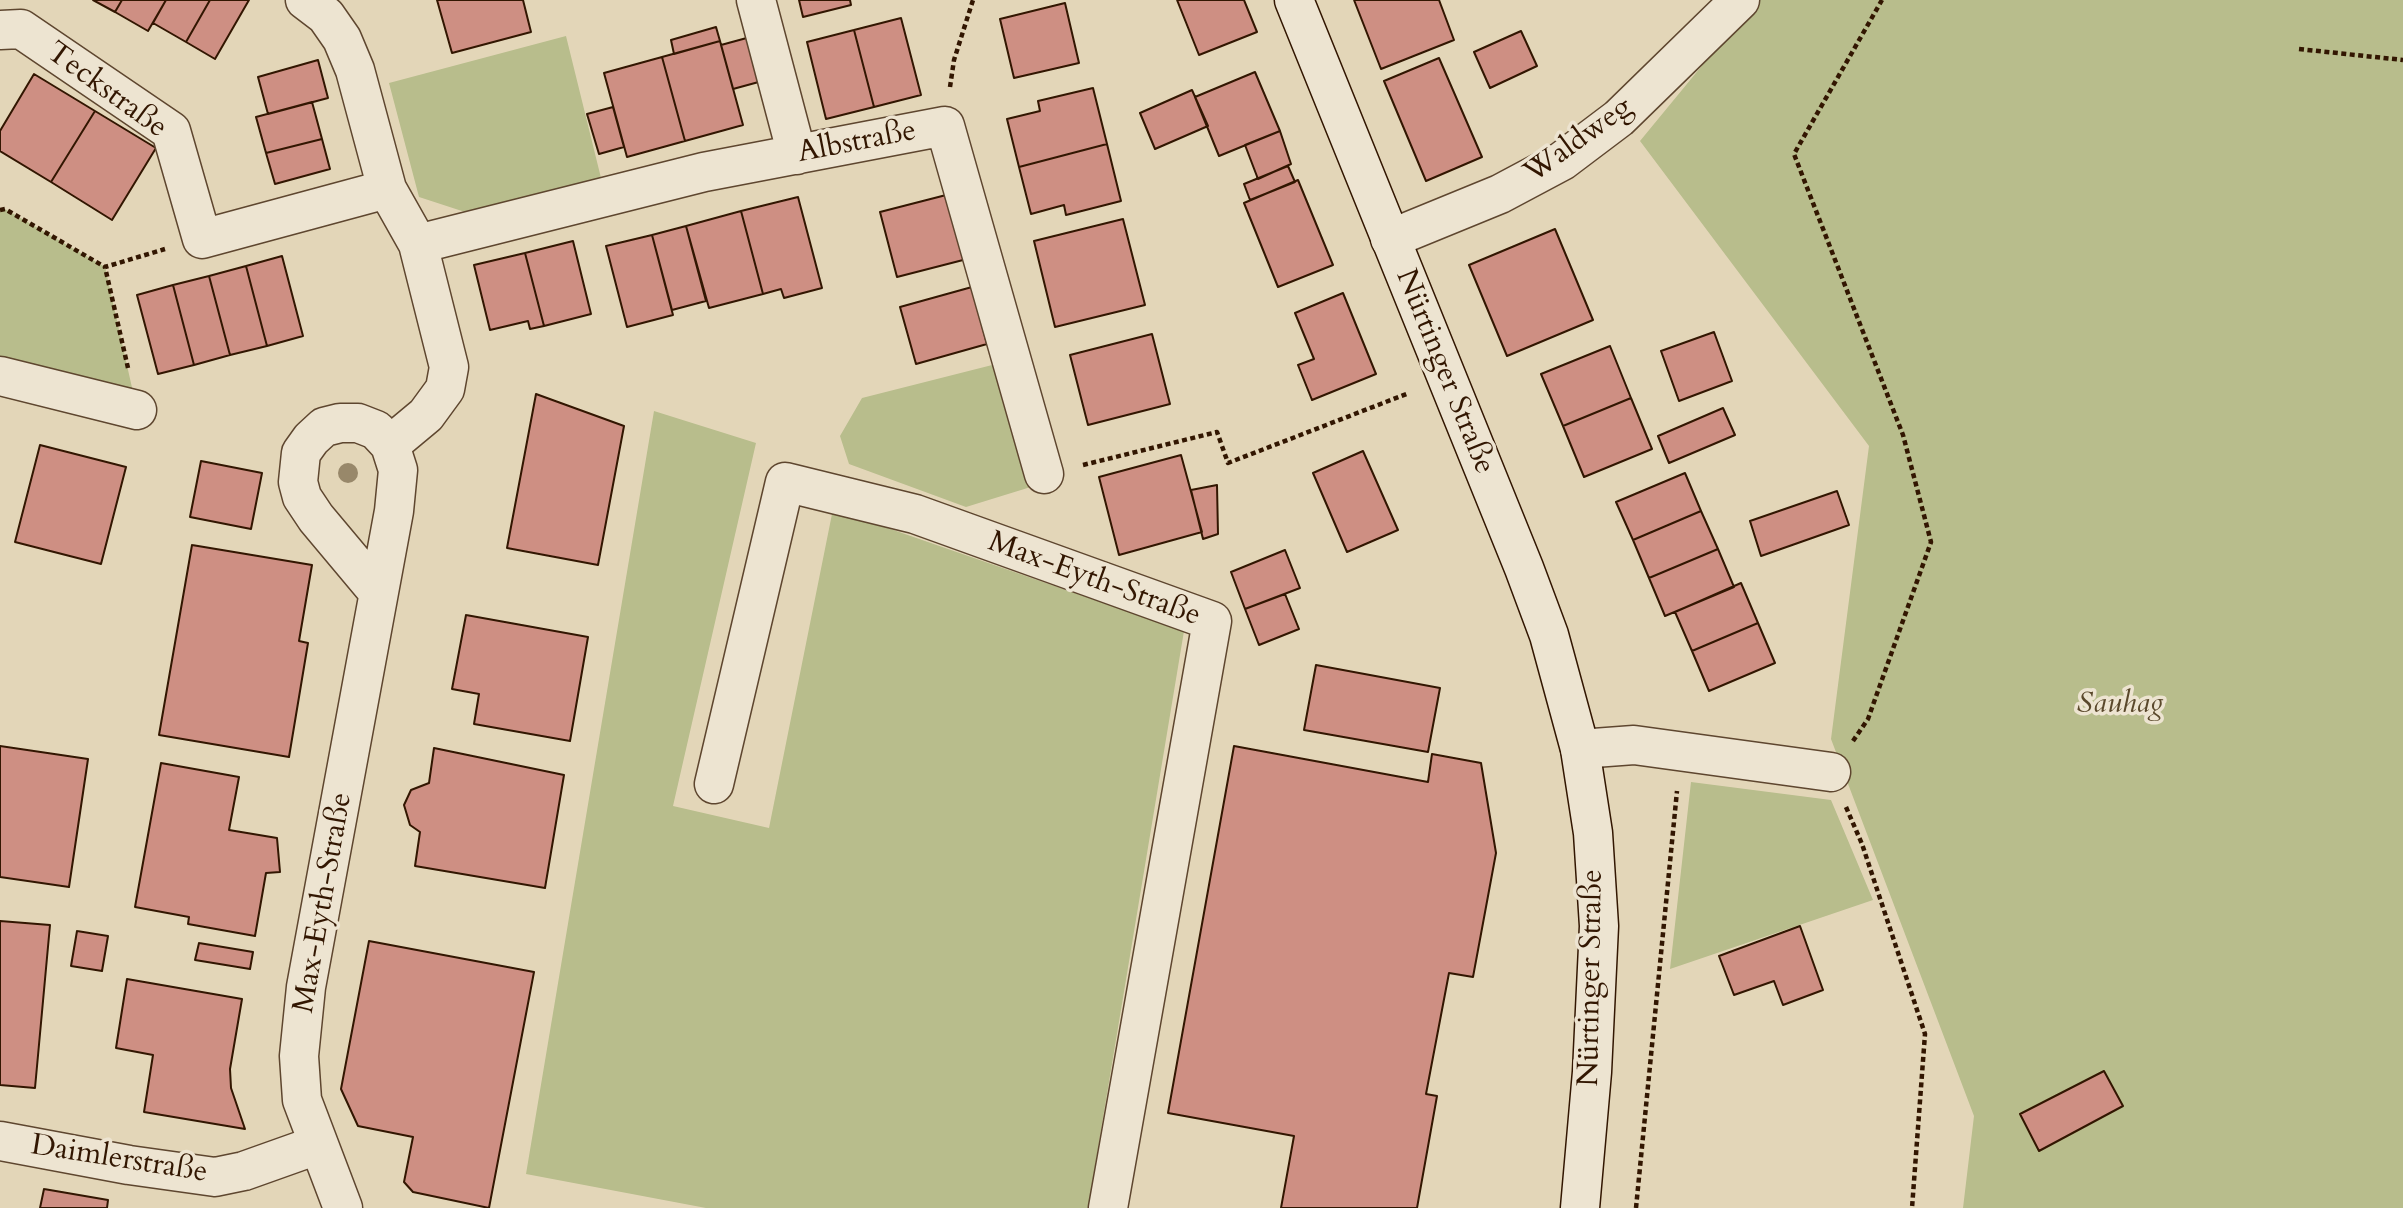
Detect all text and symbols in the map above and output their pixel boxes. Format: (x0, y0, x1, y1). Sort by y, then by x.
street label: Teckstraße (39, 35, 173, 147)
street label: Waldweg (1518, 90, 1640, 192)
street label: Albstraße (795, 114, 919, 172)
street label: Nürtinger Straße (1387, 265, 1501, 479)
street label: Max-Eyth-Straße (983, 525, 1205, 635)
park label: Sauhag (2077, 687, 2163, 723)
street label: Max-Eyth-Straße (287, 790, 361, 1016)
street label: Nürtinger Straße (1572, 869, 1612, 1087)
street label: Daimlerstraße (28, 1128, 210, 1192)

